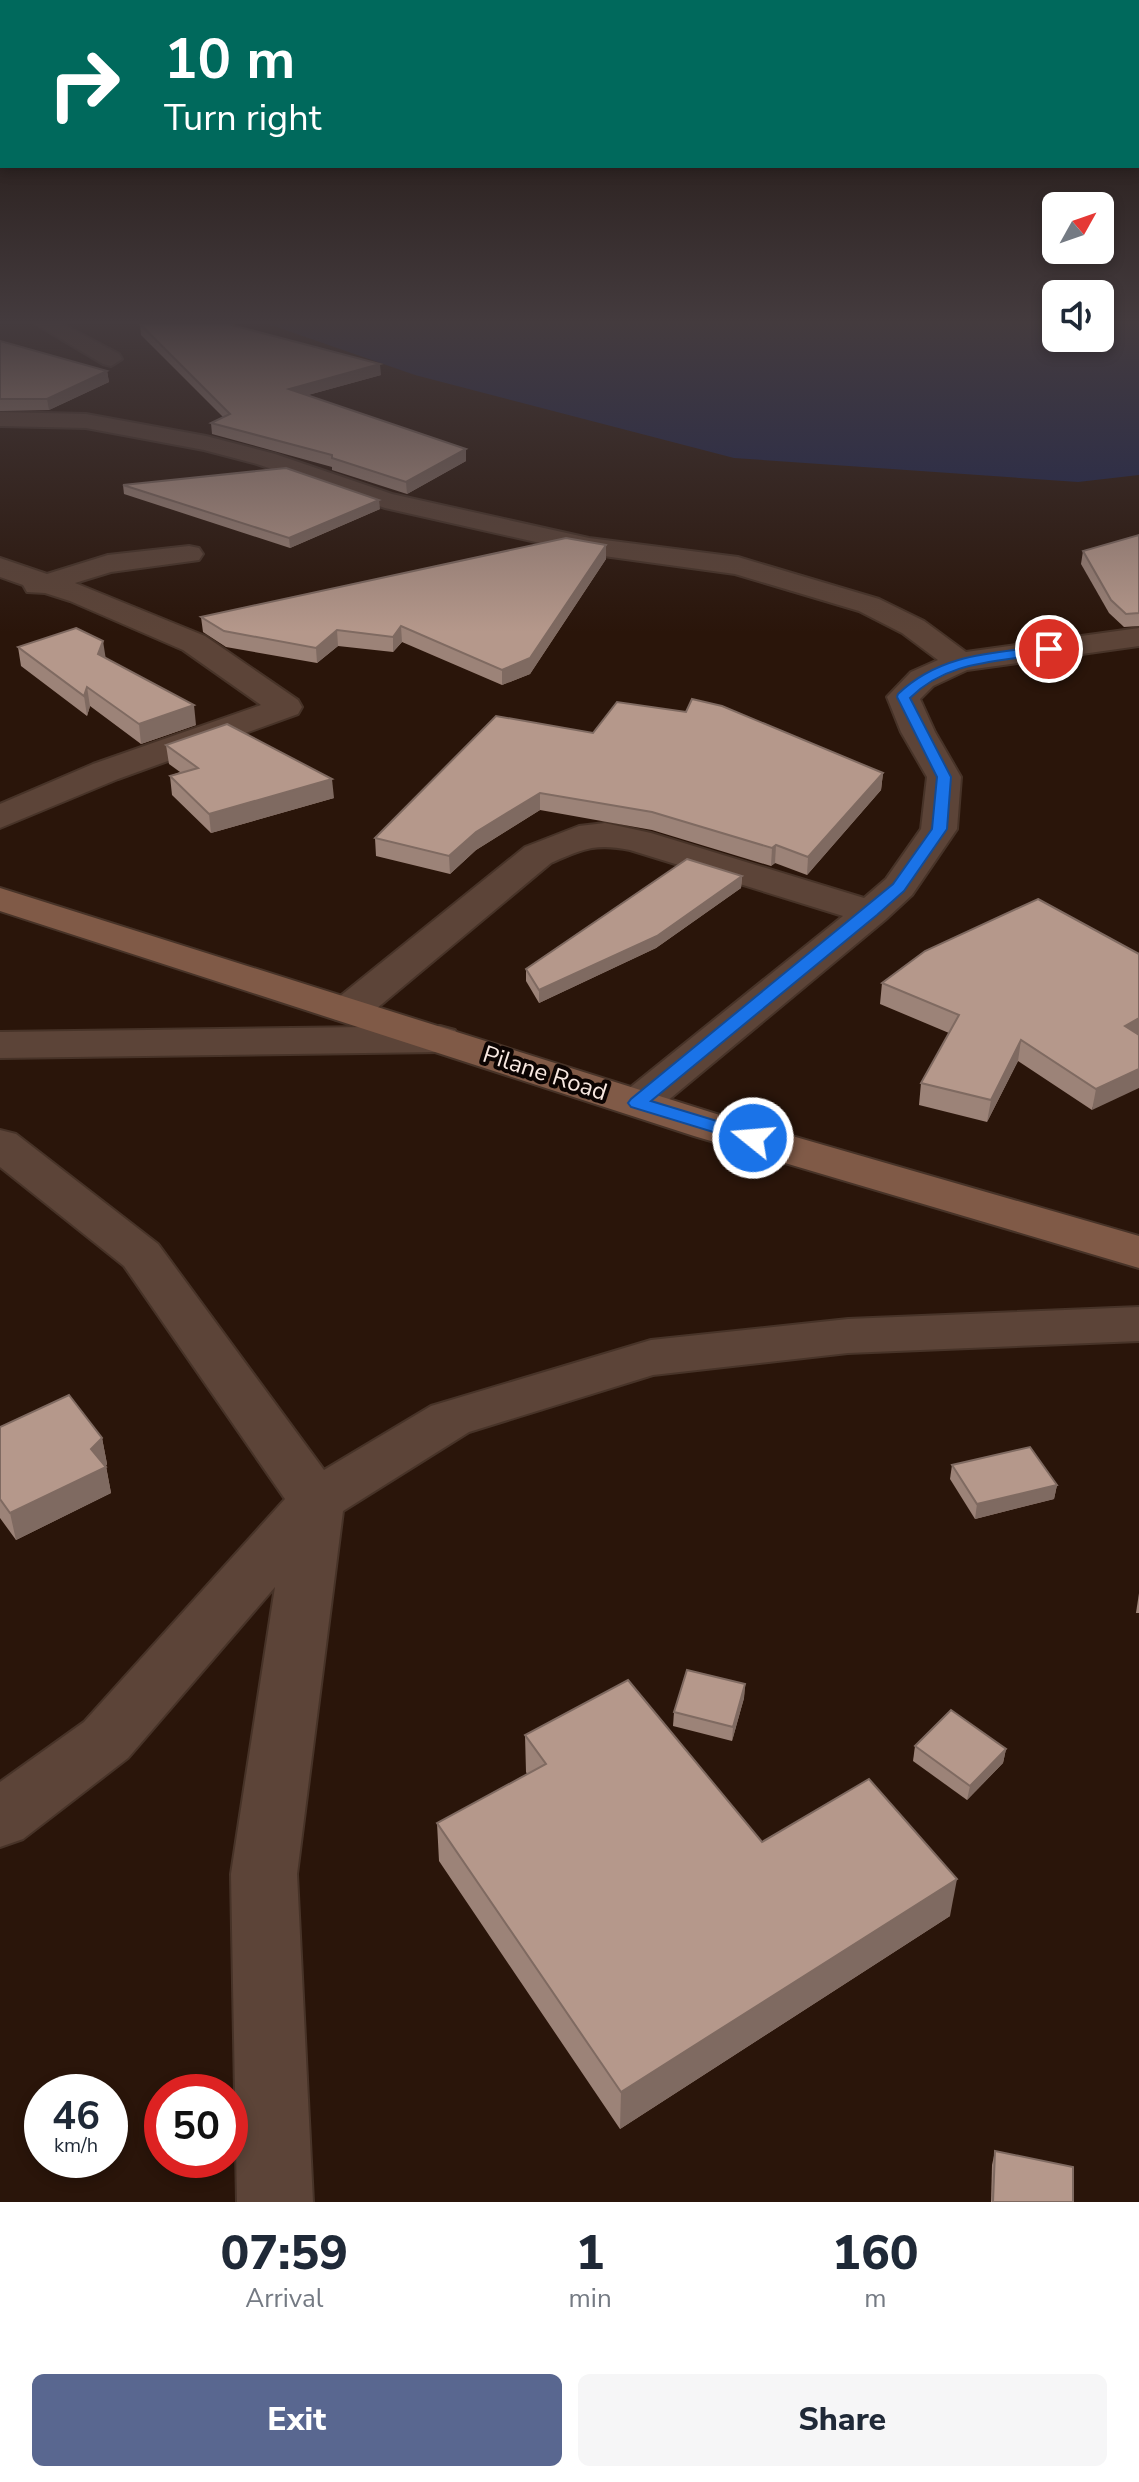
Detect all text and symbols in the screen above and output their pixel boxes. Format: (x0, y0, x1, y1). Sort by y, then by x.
text: 10 m (164, 21, 295, 98)
icon: right (32, 32, 136, 136)
text: Turn right (164, 94, 321, 143)
north arrow (1042, 192, 1114, 264)
map controls (1042, 192, 1114, 352)
button: sound (1042, 280, 1114, 352)
pin (1015, 615, 1083, 683)
icon: arrive (1027, 627, 1071, 671)
street label: Pilane Road (479, 1038, 611, 1108)
position arrow (711, 1096, 795, 1180)
speed limit sign: 50 (144, 2074, 248, 2178)
text: 46 (52, 2089, 100, 2143)
text: km/h (54, 2132, 98, 2159)
text: 07:59 (220, 2220, 348, 2286)
text: 1 (576, 2220, 605, 2286)
text: 160 (832, 2220, 919, 2286)
text: Arrival (245, 2281, 323, 2316)
text: min (569, 2281, 612, 2316)
text: m (864, 2281, 886, 2316)
button: Exit (32, 2374, 562, 2466)
button: Share (578, 2374, 1107, 2466)

